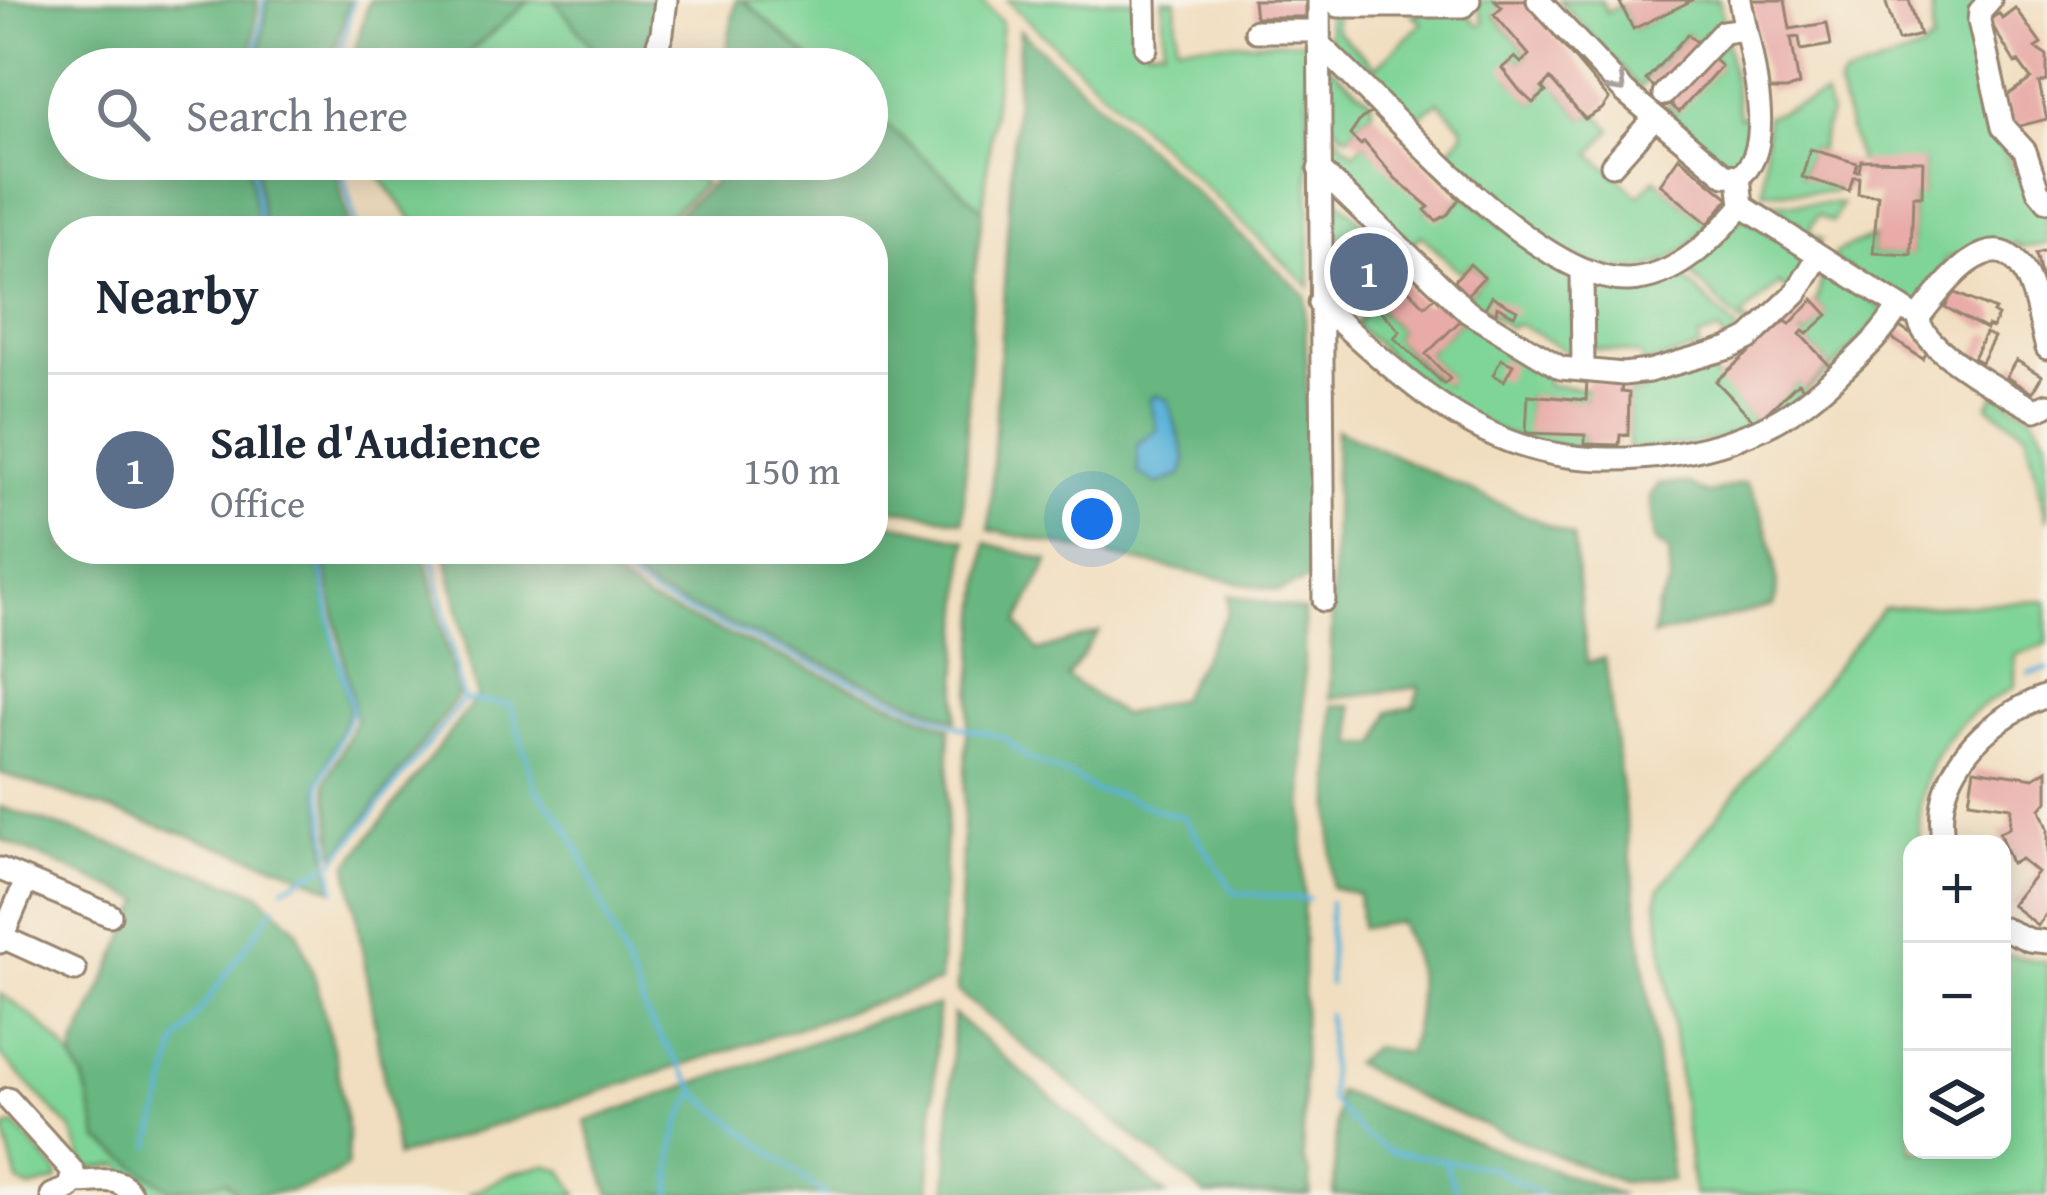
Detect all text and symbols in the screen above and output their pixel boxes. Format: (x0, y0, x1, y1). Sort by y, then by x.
search box (48, 48, 888, 180)
one-way arrow (1604, 70, 1626, 92)
icon: search (90, 81, 156, 147)
text: Search here (186, 82, 408, 147)
pin: 1 (1330, 227, 1408, 317)
text: Nearby (96, 257, 259, 332)
text: Salle d'Audience (210, 409, 541, 474)
text: 1 (125, 441, 145, 498)
text: 150 m (743, 441, 840, 498)
text: Office (210, 474, 305, 531)
your location (1062, 489, 1122, 549)
map controls (1903, 835, 2011, 1159)
button: + (1903, 835, 2011, 943)
button: − (1903, 943, 2011, 1051)
button: layers (1903, 1051, 2011, 1159)

